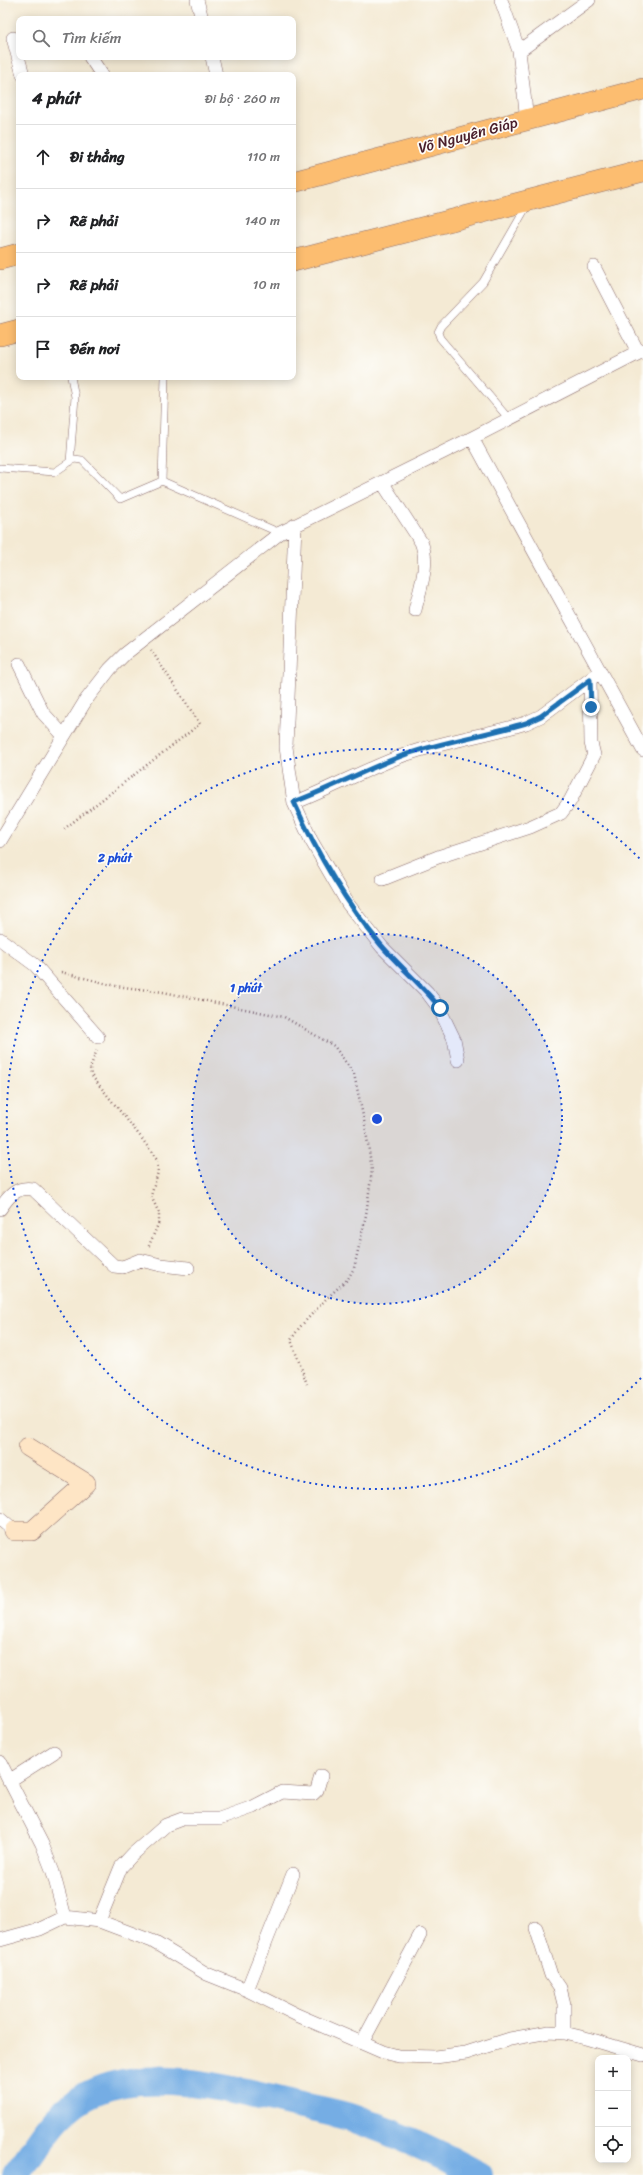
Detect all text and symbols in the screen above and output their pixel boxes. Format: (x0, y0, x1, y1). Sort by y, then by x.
search box (16, 16, 296, 60)
text: Tìm kiếm (62, 25, 121, 51)
icon: search (30, 27, 52, 49)
text: 4 phút (32, 83, 81, 113)
text: Đi bộ · 260 m (205, 87, 280, 110)
street label: Võ Nguyên Giáp (415, 109, 521, 161)
text: Đi thẳng (70, 144, 125, 170)
text: 110 m (247, 145, 280, 168)
icon: ahead (32, 146, 54, 168)
text: Rẽ phải (70, 208, 118, 234)
text: 140 m (245, 209, 280, 232)
icon: right (32, 210, 54, 232)
text: Rẽ phải (70, 272, 118, 298)
text: 10 m (253, 273, 280, 296)
icon: right (32, 274, 54, 296)
text: Đến nơi (70, 336, 120, 362)
icon: arrive (32, 338, 54, 360)
route end (582, 698, 600, 716)
text: 2 phút (97, 847, 133, 869)
text: 1 phút (230, 977, 263, 999)
route start (431, 999, 449, 1017)
centre of rings (370, 1112, 384, 1126)
map controls (595, 2055, 631, 2163)
button: + (595, 2055, 631, 2091)
button: − (595, 2091, 631, 2127)
button: locate (595, 2127, 631, 2163)

